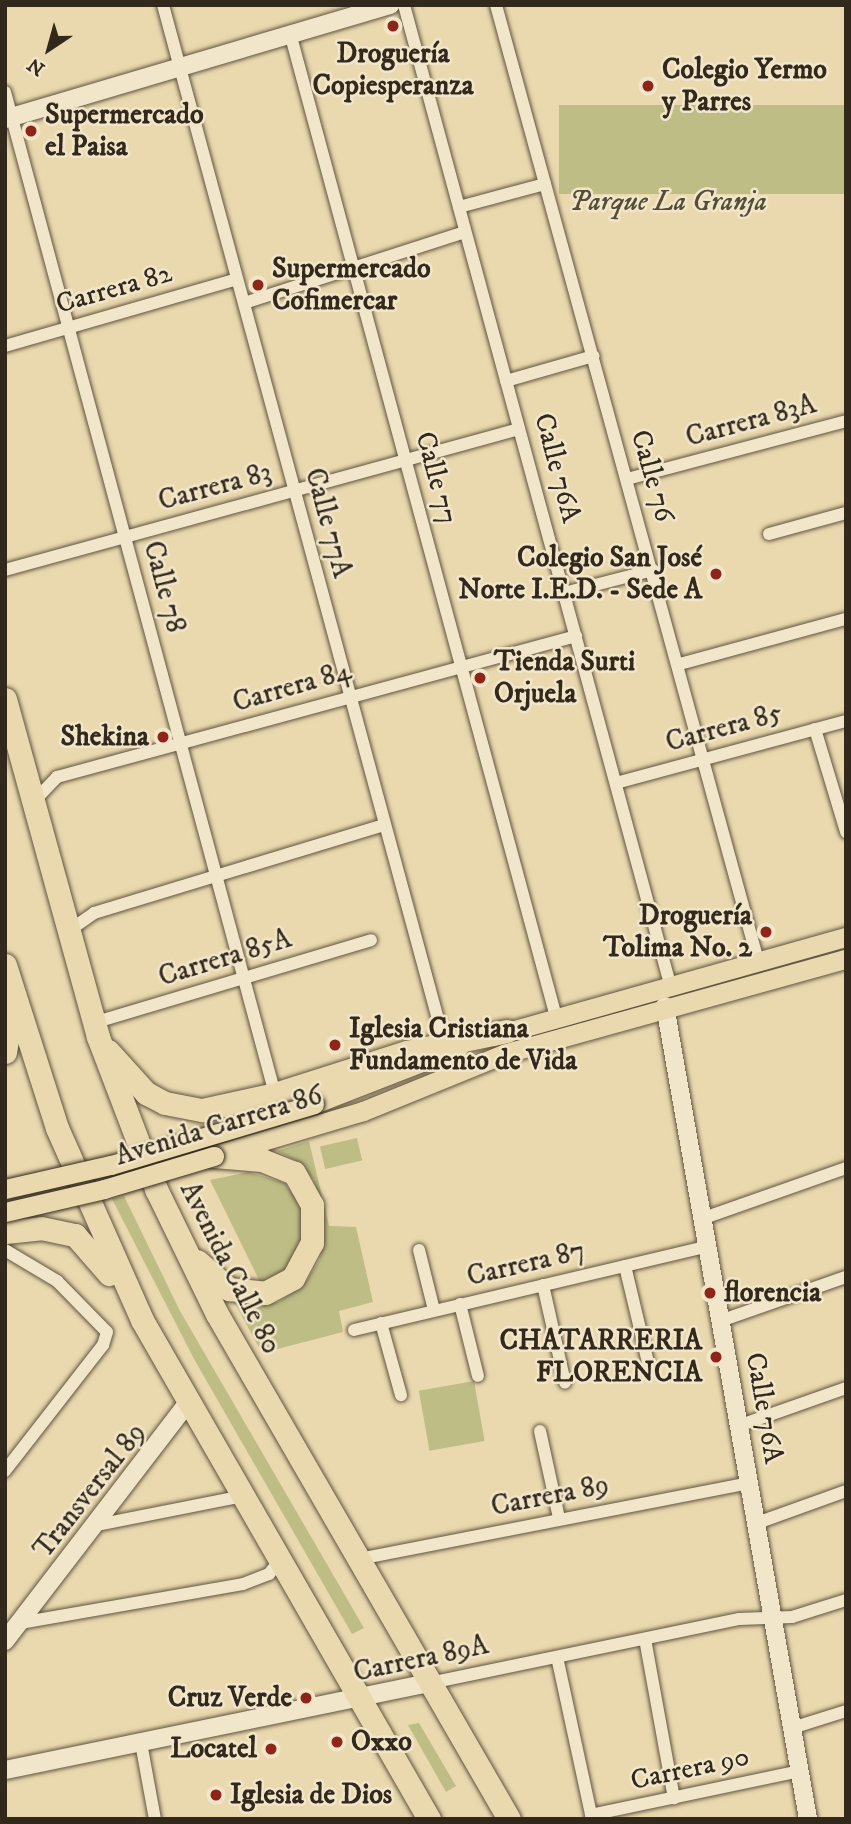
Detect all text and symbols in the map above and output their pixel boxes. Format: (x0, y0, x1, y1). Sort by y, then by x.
north arrow (14, 14, 84, 84)
marker: Droguería Copiesperanza (385, 18, 401, 34)
place label: Droguería Copiesperanza (312, 37, 474, 103)
text: N (23, 53, 49, 80)
place label: Colegio Yermo y Parres (662, 53, 827, 119)
marker: Colegio Yermo y Parres (640, 78, 656, 94)
place label: Supermercado el Paisa (45, 98, 204, 164)
marker: Supermercado el Paisa (23, 123, 39, 139)
park label: Parque La Granja (569, 185, 767, 219)
place label: Supermercado Cofimercar (272, 252, 431, 318)
street label: Carrera 82 (52, 256, 176, 322)
marker: Supermercado Cofimercar (250, 277, 266, 293)
street label: Carrera 83A (682, 387, 820, 455)
street label: Calle 76A (526, 410, 588, 526)
street label: Calle 76 (623, 426, 681, 526)
street label: Calle 77 (408, 428, 464, 528)
street label: Carrera 83 (155, 456, 275, 518)
street label: Calle 77A (297, 464, 359, 582)
street label: Calle 78 (136, 537, 192, 637)
place label: Colegio San José Norte I.E.D. - Sede A (458, 541, 702, 607)
marker: Colegio San José Norte I.E.D. - Sede A (708, 566, 724, 582)
place label: Tienda Surti Orjuela (494, 645, 635, 711)
street label: Carrera 84 (229, 654, 355, 720)
marker: Tienda Surti Orjuela (472, 670, 488, 686)
street label: Carrera 85 (662, 696, 786, 760)
place label: Shekina (61, 720, 149, 754)
marker: Shekina (155, 729, 171, 745)
place label: Droguería Tolima No. 2 (603, 899, 752, 965)
street label: Carrera 85A (155, 922, 295, 994)
marker: Droguería Tolima No. 2 (758, 924, 774, 940)
place label: Iglesia Cristiana Fundamento de Vida (349, 1012, 577, 1078)
marker: Iglesia Cristiana Fundamento de Vida (327, 1037, 343, 1053)
street label: Avenida Carrera 86 (111, 1079, 327, 1173)
street label: Avenida Calle 80 (172, 1176, 288, 1360)
street label: Carrera 87 (464, 1234, 588, 1294)
place label: florencia (724, 1276, 821, 1310)
marker: florencia (702, 1285, 718, 1301)
place label: CHATARRERIA FLORENCIA (499, 1324, 702, 1390)
marker: CHATARRERIA FLORENCIA (708, 1349, 724, 1365)
street label: Calle 76A (738, 1350, 790, 1466)
street label: Transversal 89 (27, 1417, 153, 1565)
street label: Carrera 89 (488, 1468, 612, 1524)
street label: Carrera 89A (350, 1628, 492, 1690)
place label: Cruz Verde (168, 1681, 292, 1715)
marker: Cruz Verde (298, 1690, 314, 1706)
place label: Oxxo (351, 1725, 412, 1759)
place label: Locatel (170, 1732, 257, 1766)
marker: Oxxo (329, 1734, 345, 1750)
street label: Carrera 90 (628, 1740, 752, 1798)
marker: Locatel (263, 1741, 279, 1757)
place label: Iglesia de Dios (230, 1778, 392, 1812)
marker: Iglesia de Dios (208, 1787, 224, 1803)

